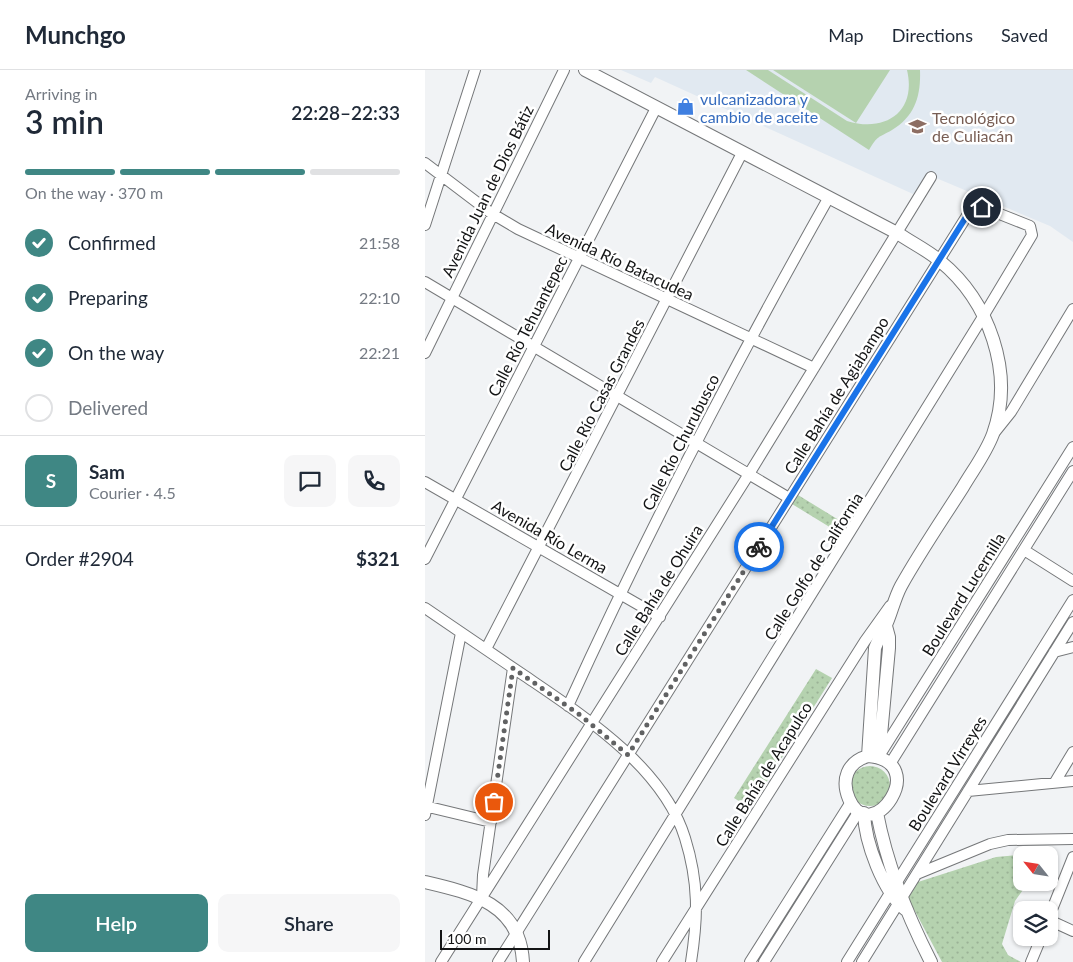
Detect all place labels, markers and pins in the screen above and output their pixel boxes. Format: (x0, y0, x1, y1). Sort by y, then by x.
place label: vulcanizadora y cambio de aceite (700, 89, 818, 126)
shop icon: vulcanizadora y cambio de aceite (676, 97, 696, 117)
place label: Tecnológico de Culiacán (932, 108, 1015, 145)
school or university icon: Tecnológico de Culiacán (908, 116, 928, 136)
pin (961, 186, 1003, 228)
pin (473, 781, 515, 823)

